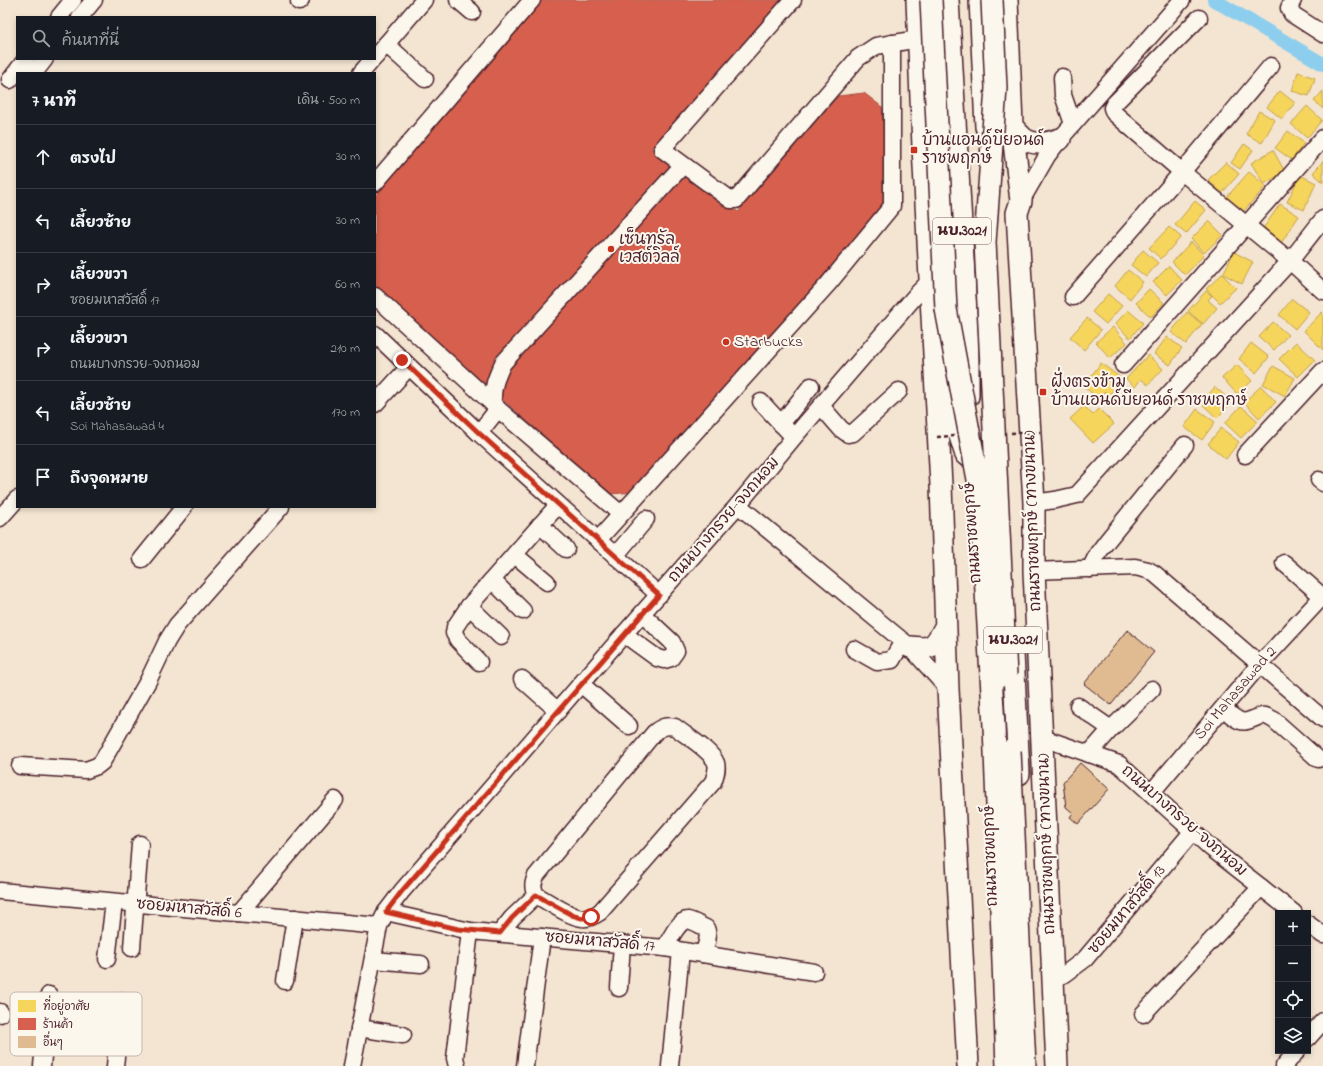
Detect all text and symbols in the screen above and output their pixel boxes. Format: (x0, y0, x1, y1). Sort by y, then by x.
search box (16, 16, 376, 60)
icon: search (30, 27, 52, 49)
text: ค้นหาที่นี่ (62, 30, 119, 52)
text: 7 นาที (32, 89, 76, 114)
text: เดิน · 500 m (297, 91, 360, 110)
place label: บ้านแอนด์บียอนด์ ราชพฤกษ์ (922, 128, 1044, 171)
marker: บ้านแอนด์บียอนด์ ราชพฤกษ์ (909, 145, 919, 155)
icon: ahead (32, 146, 54, 168)
text: 30 m (336, 147, 360, 166)
text: ตรงไป (70, 148, 116, 170)
icon: left (32, 210, 54, 232)
text: 30 m (336, 211, 360, 230)
text: เลี้ยวซ้าย (70, 212, 131, 234)
road number: นบ.3021 (933, 218, 991, 244)
place label: เซ็นทรัล เวสต์วิลล์ (619, 227, 680, 270)
marker: เซ็นทรัล เวสต์วิลล์ (606, 244, 616, 254)
text: เลี้ยวขวา (70, 264, 128, 286)
icon: right (32, 274, 54, 296)
text: 60 m (335, 275, 360, 294)
text: ซอยมหาสวัสดิ์ 17 (70, 291, 160, 310)
text: เลี้ยวขวา (70, 328, 128, 350)
place label: Starbucks (734, 330, 803, 354)
marker: Starbucks (721, 337, 731, 347)
icon: right (32, 338, 54, 360)
text: 210 m (330, 339, 360, 358)
route end (393, 351, 411, 369)
text: ถนนบางกรวย-จงถนอม (70, 355, 200, 374)
place label: ฝั่งตรงข้าม บ้านแอนด์บียอนด์ ราชพฤกษ์ (1051, 367, 1248, 413)
marker: ฝั่งตรงข้าม บ้านแอนด์บียอนด์ ราชพฤกษ์ (1038, 387, 1048, 397)
text: เลี้ยวซ้าย (70, 395, 131, 417)
icon: left (32, 402, 54, 424)
text: 170 m (332, 403, 360, 422)
text: Soi Mahasawad 4 (70, 417, 164, 436)
street label: ถนนราชพฤกษ์ (ทางขนาน) (1017, 430, 1048, 612)
street label: ถนนบางกรวย-จงถนอม (662, 452, 786, 588)
icon: arrive (32, 466, 54, 488)
text: ถึงจุดหมาย (70, 468, 148, 490)
street label: ถนนราชพฤกษ์ (956, 481, 989, 584)
road number: นบ.3021 (984, 627, 1042, 653)
street label: Soi Mahasawad 2 (1189, 641, 1283, 745)
street label: ถนนราชพฤกษ์ (ทางขนาน) (1031, 753, 1062, 935)
street label: ถนนบางกรวย-จงถนอม (1116, 759, 1252, 883)
street label: ถนนราชพฤกษ์ (976, 804, 1005, 907)
street label: ซอยมหาสวัสดิ์ 13 (1078, 856, 1172, 960)
street label: ซอยมหาสวัสดิ์ 6 (135, 887, 243, 926)
route start (582, 908, 600, 926)
map controls (1275, 910, 1311, 1054)
button: + (1275, 910, 1311, 946)
street label: ซอยมหาสวัสดิ์ 17 (544, 920, 657, 959)
button: − (1275, 946, 1311, 982)
button: locate (1275, 982, 1311, 1018)
legend (10, 992, 142, 1056)
text: ที่อยู่อาศัย (43, 995, 90, 1015)
text: ร้านค้า (43, 1017, 73, 1033)
button: layers (1275, 1018, 1311, 1054)
text: อื่นๆ (43, 1031, 63, 1051)

